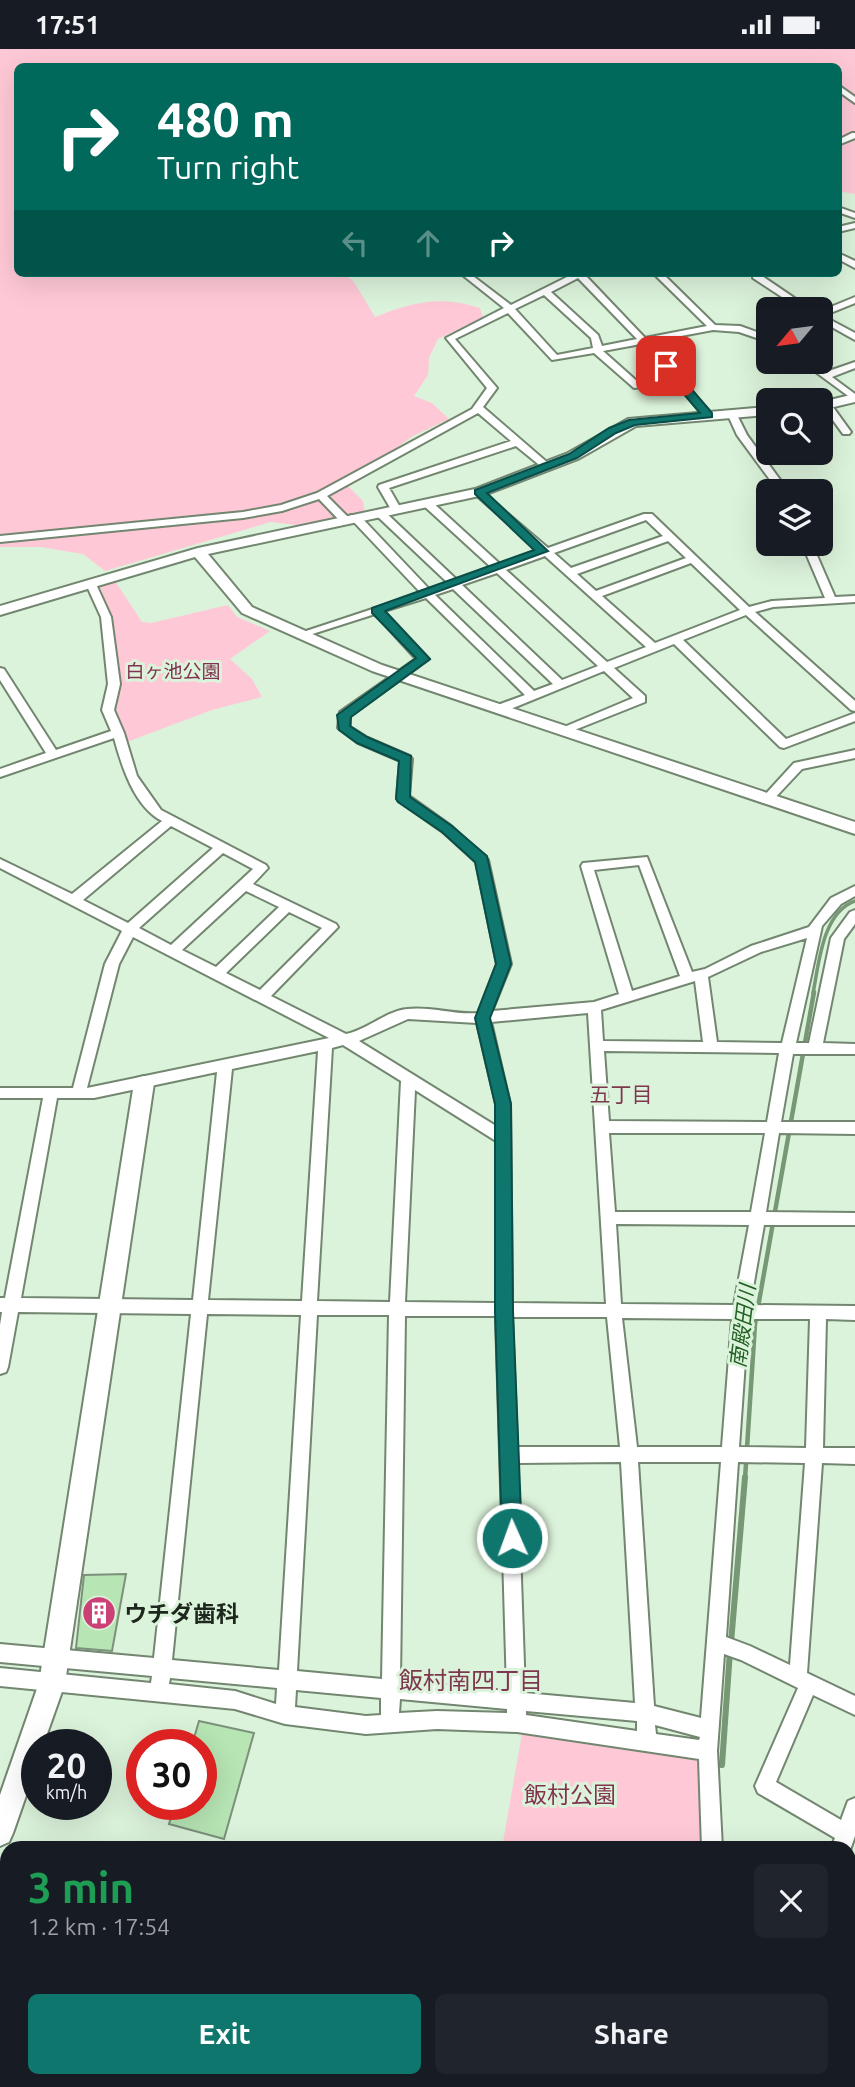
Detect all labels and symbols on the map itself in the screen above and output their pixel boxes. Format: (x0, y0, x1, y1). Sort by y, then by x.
north arrow (756, 297, 833, 375)
pin (636, 336, 696, 396)
park label: 白ヶ池公園 (125, 660, 221, 682)
district label: 五丁目 (590, 1082, 653, 1106)
water label: 南殿田川 (725, 1281, 759, 1369)
position arrow (475, 1501, 549, 1575)
building icon: ウチダ歯科 (80, 1594, 118, 1632)
place label: ウチダ歯科 (124, 1601, 239, 1626)
district label: 飯村南四丁目 (399, 1667, 543, 1694)
speed limit sign: 30 (126, 1729, 217, 1820)
park label: 飯村公園 (524, 1782, 616, 1807)

